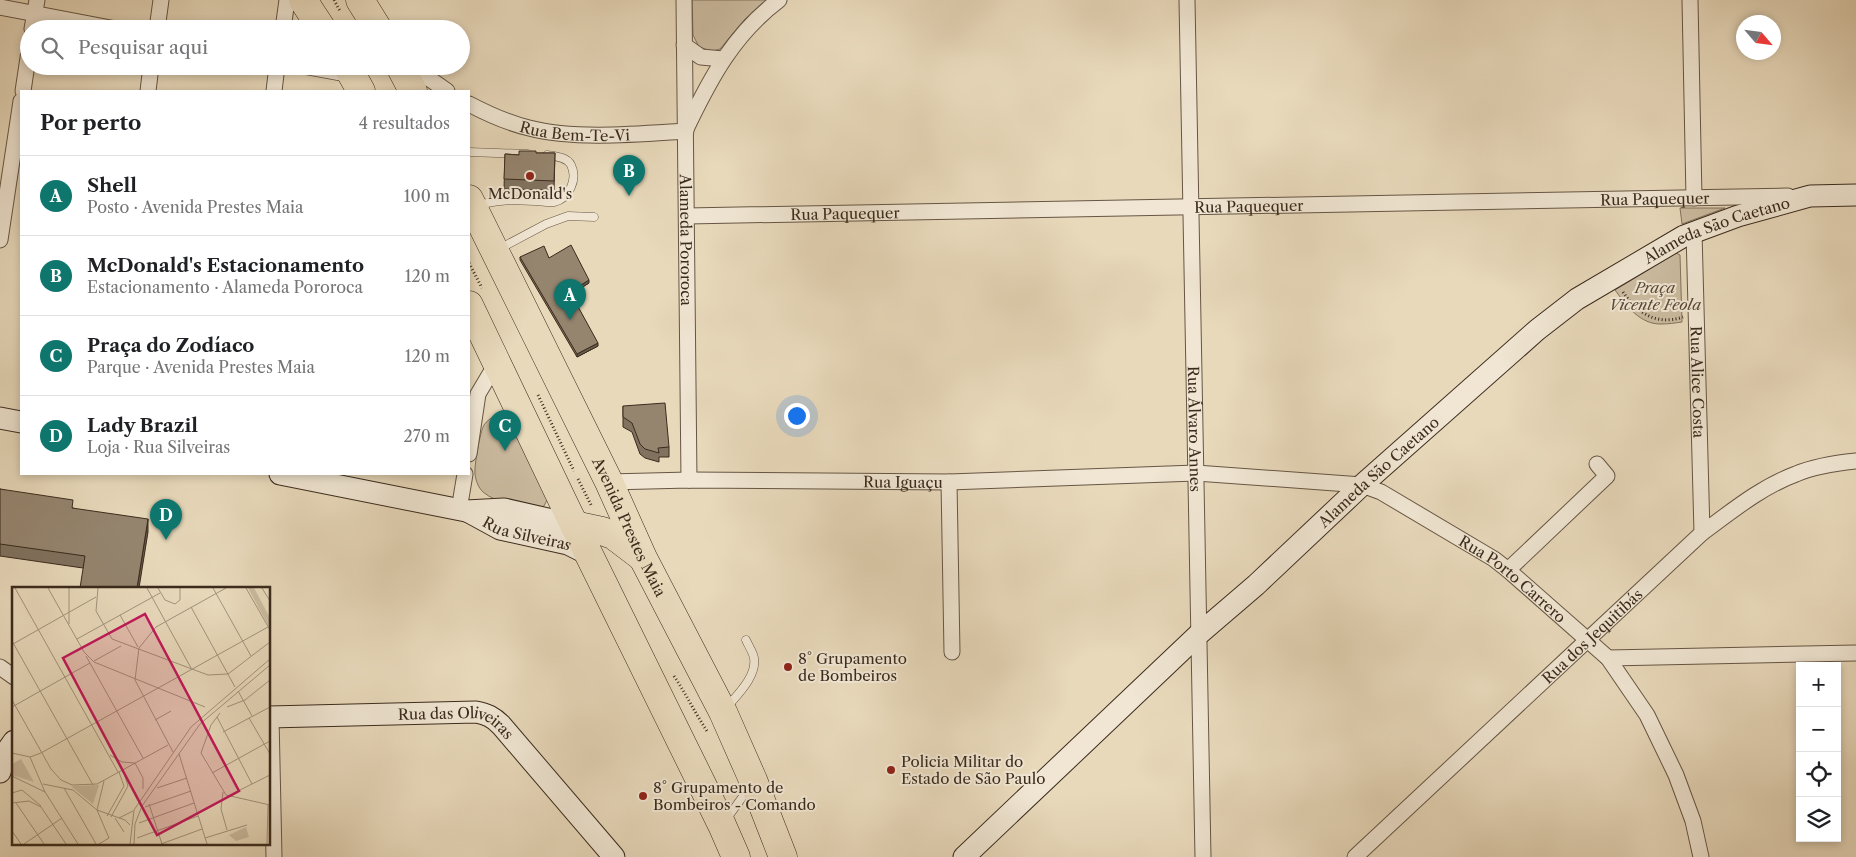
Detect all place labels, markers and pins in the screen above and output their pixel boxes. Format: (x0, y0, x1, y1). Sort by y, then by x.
pin: B (613, 155, 645, 196)
marker: McDonald's (524, 170, 536, 182)
place label: McDonald's (488, 184, 572, 203)
pin: A (554, 279, 586, 320)
pin: C (489, 410, 521, 451)
pin: D (150, 499, 182, 540)
place label: 8° Grupamento de Bombeiros (798, 649, 907, 685)
marker: 8° Grupamento de Bombeiros (782, 661, 794, 673)
place label: Policia Militar do Estado de São Paulo (901, 752, 1045, 788)
marker: Policia Militar do Estado de São Paulo (885, 764, 897, 776)
place label: 8° Grupamento de Bombeiros - Comando (653, 778, 816, 814)
marker: 8° Grupamento de Bombeiros - Comando (637, 790, 649, 802)

